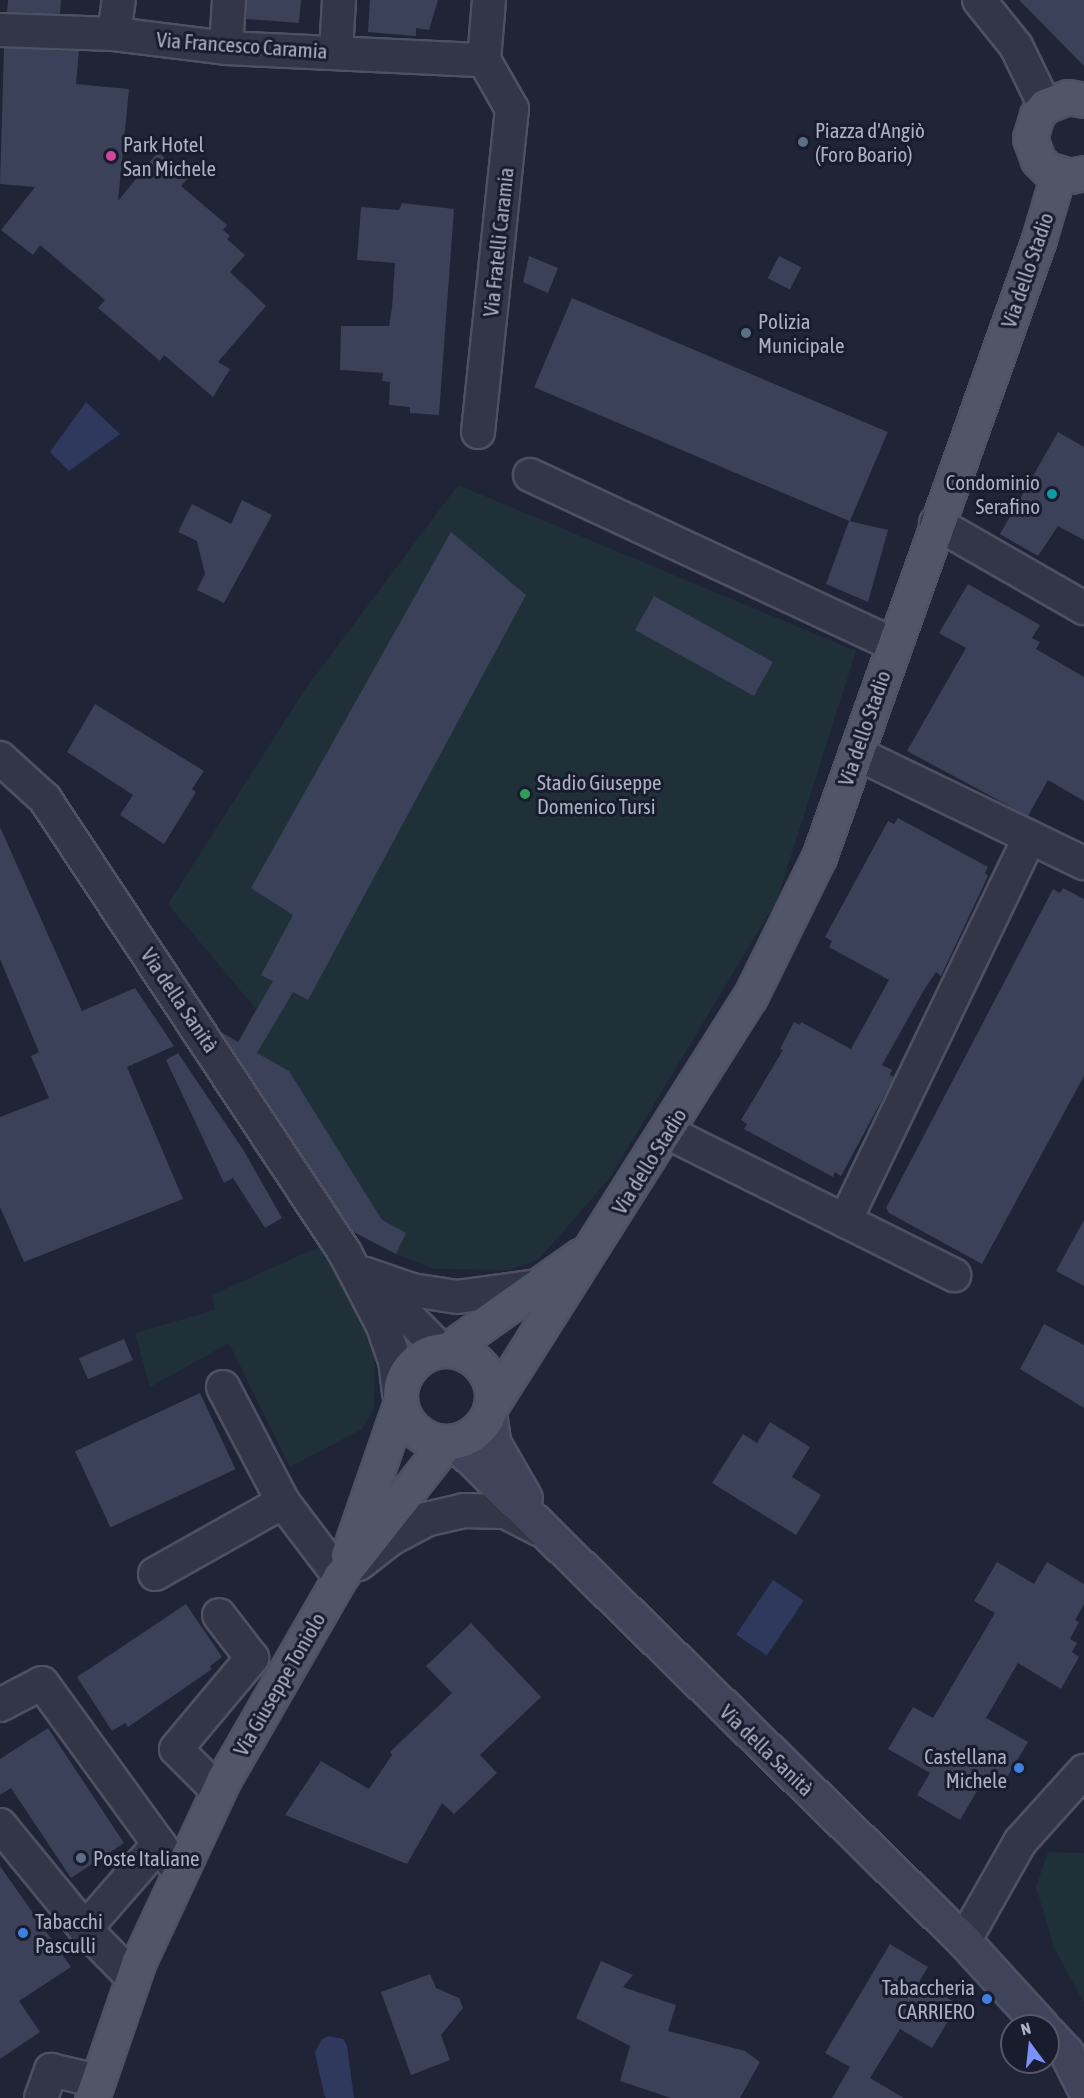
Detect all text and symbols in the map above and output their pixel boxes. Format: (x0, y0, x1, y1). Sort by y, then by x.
street label: Via Francesco Caramia (156, 26, 328, 64)
place label: Piazza d'Angiò (Foro Boario) (815, 117, 925, 167)
place label: Park Hotel San Michele (123, 131, 216, 181)
marker: Piazza d'Angiò (Foro Boario) (796, 135, 810, 149)
marker: Park Hotel San Michele (104, 149, 118, 163)
street label: Via Fratelli Caramia (478, 166, 518, 318)
street label: Via dello Stadio (996, 209, 1058, 331)
place label: Polizia Municipale (758, 308, 844, 358)
marker: Polizia Municipale (739, 326, 753, 340)
place label: Condominio Serafino (946, 469, 1040, 519)
marker: Condominio Serafino (1045, 487, 1059, 501)
street label: Via dello Stadio (833, 667, 895, 789)
place label: Stadio Giuseppe Domenico Tursi (537, 769, 662, 819)
marker: Stadio Giuseppe Domenico Tursi (518, 787, 532, 801)
street label: Via della Sanità (136, 943, 224, 1057)
street label: Via dello Stadio (606, 1103, 692, 1219)
street label: Via Giuseppe Toniolo (228, 1608, 330, 1760)
street label: Via della Sanità (715, 1699, 819, 1801)
place label: Castellana Michele (924, 1743, 1007, 1793)
marker: Castellana Michele (1012, 1761, 1026, 1775)
place label: Poste Italiane (93, 1845, 200, 1871)
marker: Poste Italiane (74, 1851, 88, 1865)
place label: Tabacchi Pasculli (35, 1908, 103, 1958)
marker: Tabacchi Pasculli (16, 1926, 30, 1940)
place label: Tabaccheria CARRIERO (882, 1974, 975, 2024)
marker: Tabaccheria CARRIERO (980, 1992, 994, 2006)
north arrow (1000, 2014, 1060, 2074)
text: N (1019, 2019, 1033, 2038)

